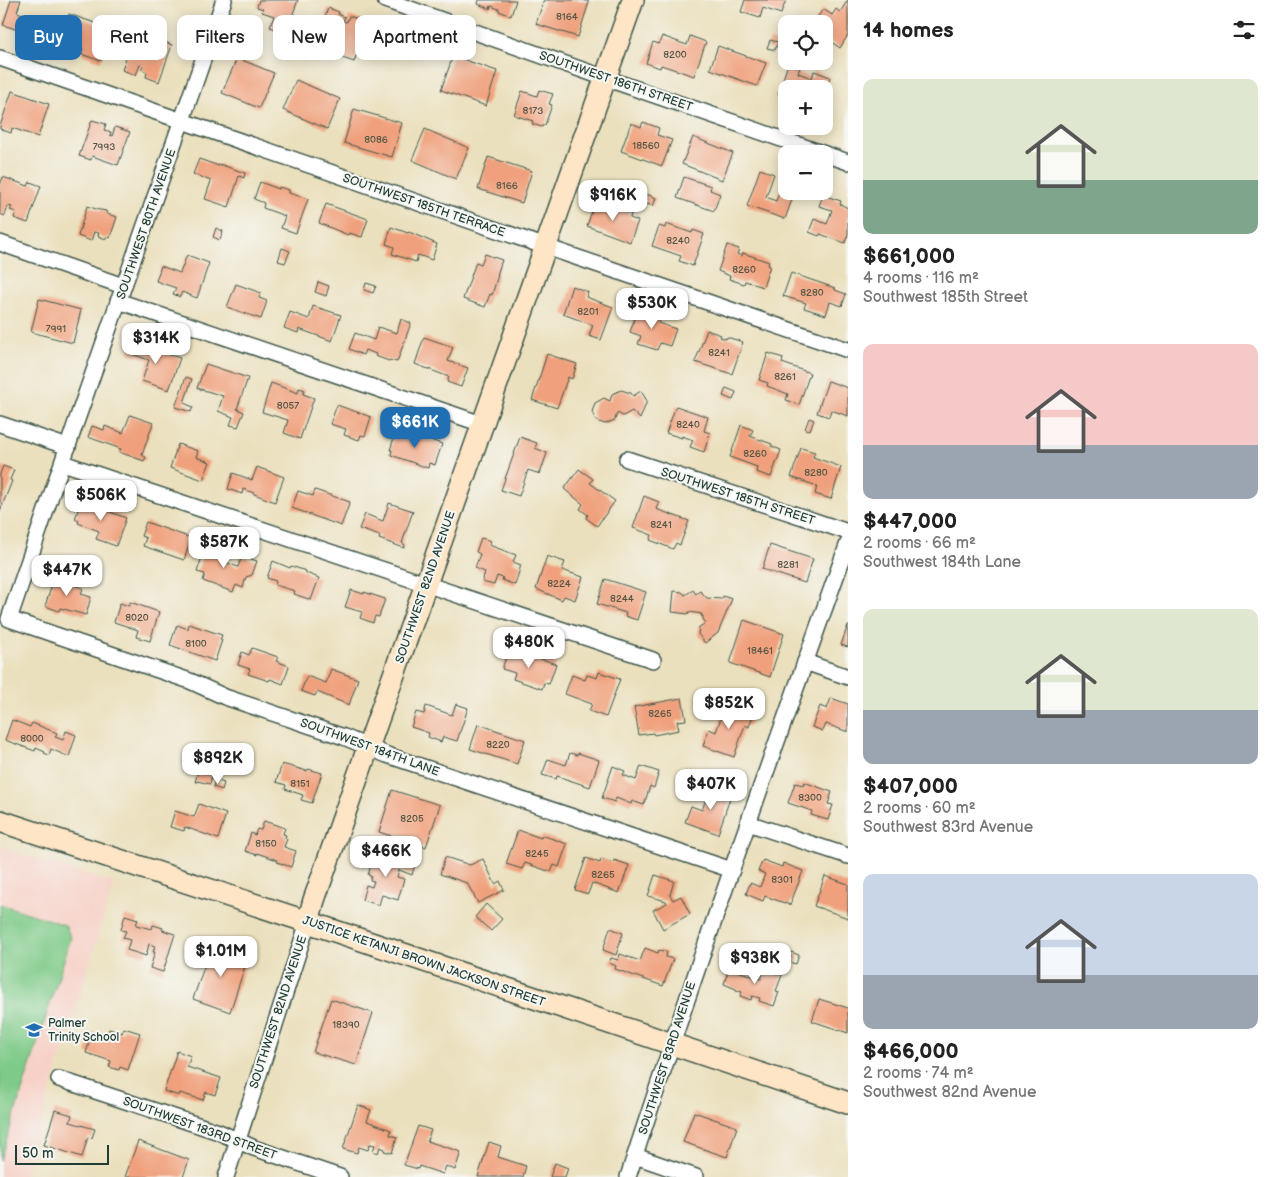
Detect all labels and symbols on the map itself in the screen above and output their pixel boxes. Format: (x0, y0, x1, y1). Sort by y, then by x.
house number: 8164 (556, 11, 578, 23)
street label: SOUTHWEST 186TH STREET (537, 48, 695, 115)
house number: 8200 (663, 49, 687, 61)
house number: 8173 (523, 105, 543, 117)
house number: 8086 (364, 134, 388, 146)
house number: 18560 (632, 140, 660, 152)
house number: 7993 (93, 141, 115, 153)
street label: SOUTHWEST 80TH AVENUE (114, 147, 179, 301)
street label: SOUTHWEST 185TH TERRACE (341, 171, 507, 240)
house number: 8166 (496, 180, 518, 192)
pin: $916K (578, 180, 648, 222)
house number: 8240 (666, 235, 690, 247)
house number: 8260 (732, 264, 756, 276)
house number: 8280 (800, 287, 824, 299)
pin: $530K (617, 288, 687, 330)
house number: 8201 (577, 306, 599, 318)
pin: $314K (121, 322, 191, 365)
house number: 7991 (46, 323, 66, 335)
house number: 8241 (708, 347, 730, 359)
house number: 8261 (774, 371, 796, 383)
house number: 8057 (277, 400, 299, 412)
pin: $661K (380, 406, 450, 449)
house number: 8240 (676, 419, 700, 431)
house number: 8260 (743, 448, 767, 460)
street label: SOUTHWEST 185TH STREET (659, 464, 817, 529)
house number: 8280 (804, 467, 828, 479)
pin: $506K (66, 480, 136, 522)
street label: SOUTHWEST 82ND AVENUE (392, 509, 459, 665)
house number: 8241 (650, 519, 672, 531)
pin: $587K (189, 526, 259, 569)
pin: $447K (32, 554, 102, 597)
house number: 8281 (777, 559, 799, 571)
house number: 8224 (547, 578, 571, 590)
house number: 8244 (610, 593, 634, 605)
house number: 8020 (125, 612, 149, 624)
pin: $480K (494, 626, 564, 669)
house number: 8100 (185, 638, 207, 650)
house number: 18461 (747, 645, 773, 657)
pin: $852K (694, 688, 764, 730)
house number: 8265 (648, 708, 672, 720)
street label: SOUTHWEST 184TH LANE (298, 715, 442, 780)
house number: 8000 (20, 733, 44, 745)
house number: 8220 (486, 739, 510, 751)
pin: $892K (183, 742, 253, 785)
pin: $407K (676, 768, 746, 811)
house number: 8151 (290, 778, 310, 790)
house number: 8300 (798, 792, 822, 804)
house number: 8205 (400, 813, 424, 825)
pin: $466K (351, 836, 421, 878)
house number: 8150 (255, 838, 277, 850)
house number: 8245 (525, 848, 549, 860)
house number: 8265 (591, 869, 615, 881)
house number: 8301 (771, 874, 793, 886)
street label: JUSTICE KETANJI BROWN JACKSON STREET (300, 913, 548, 1010)
street label: SOUTHWEST 82ND AVENUE (247, 934, 310, 1091)
pin: $1.01M (180, 936, 262, 978)
pin: $938K (720, 942, 790, 985)
street label: SOUTHWEST 83RD AVENUE (636, 980, 699, 1136)
place label: Palmer Trinity School (48, 1016, 119, 1045)
house number: 18390 (332, 1019, 360, 1031)
school or university icon: Palmer Trinity School (24, 1020, 44, 1040)
street label: SOUTHWEST 183RD STREET (121, 1094, 280, 1164)
scale bar (15, 1142, 109, 1165)

